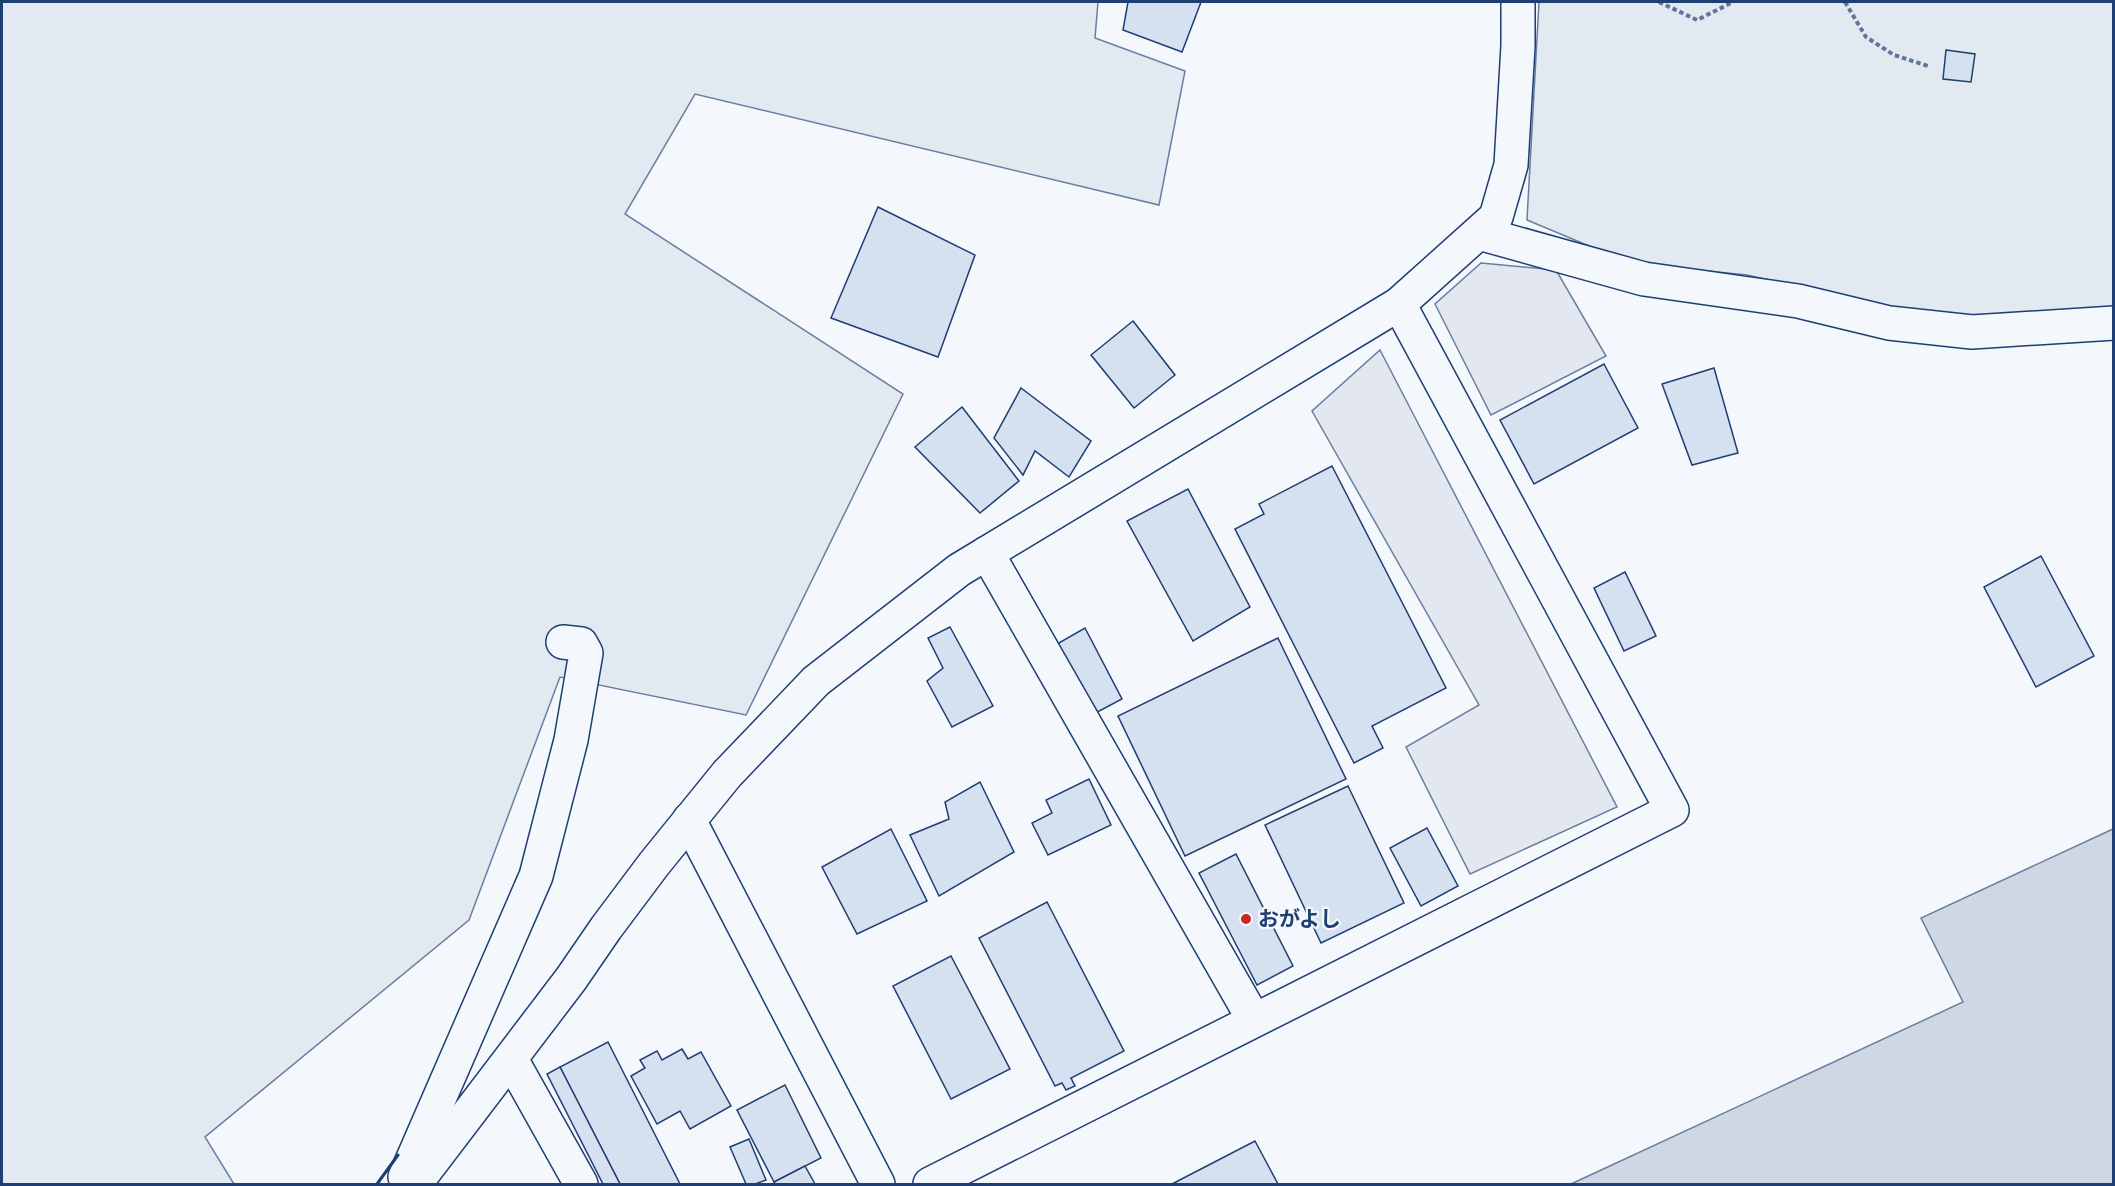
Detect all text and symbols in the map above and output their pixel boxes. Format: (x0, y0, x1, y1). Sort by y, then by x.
place label: おがよし (1258, 907, 1341, 931)
marker: おがよし (1239, 912, 1253, 926)

